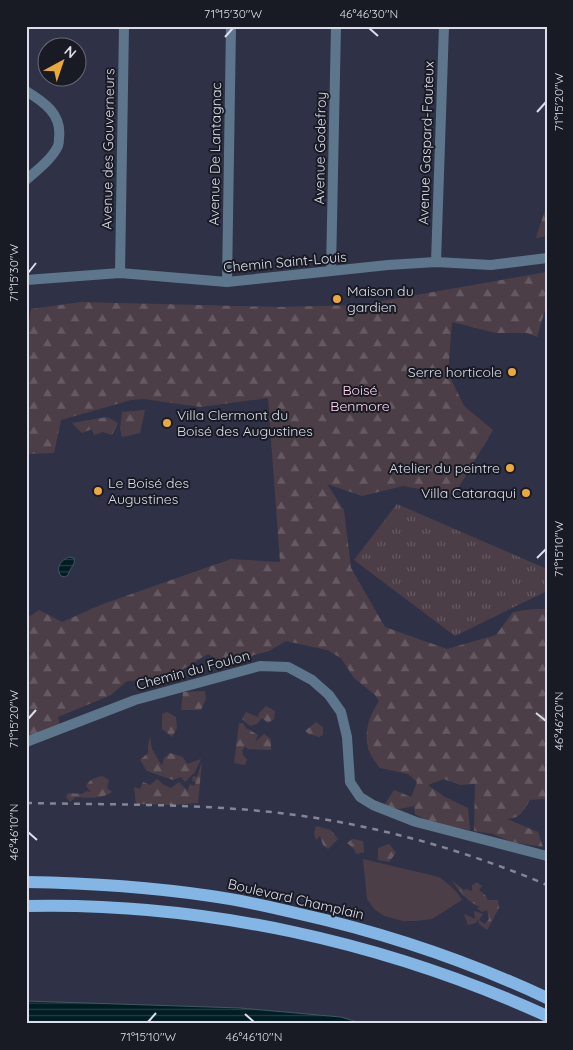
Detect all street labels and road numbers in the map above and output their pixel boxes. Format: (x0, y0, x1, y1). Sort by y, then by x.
street label: Avenue Gaspard-Fauteux (414, 61, 438, 225)
street label: Avenue des Gouverneurs (98, 68, 118, 230)
street label: Avenue De Lantagnac (205, 82, 225, 226)
street label: Avenue Godefroy (310, 91, 330, 205)
street label: Chemin Saint-Louis (223, 248, 347, 276)
street label: Chemin du Foulon (134, 646, 252, 694)
street label: Boulevard Champlain (226, 875, 366, 923)

